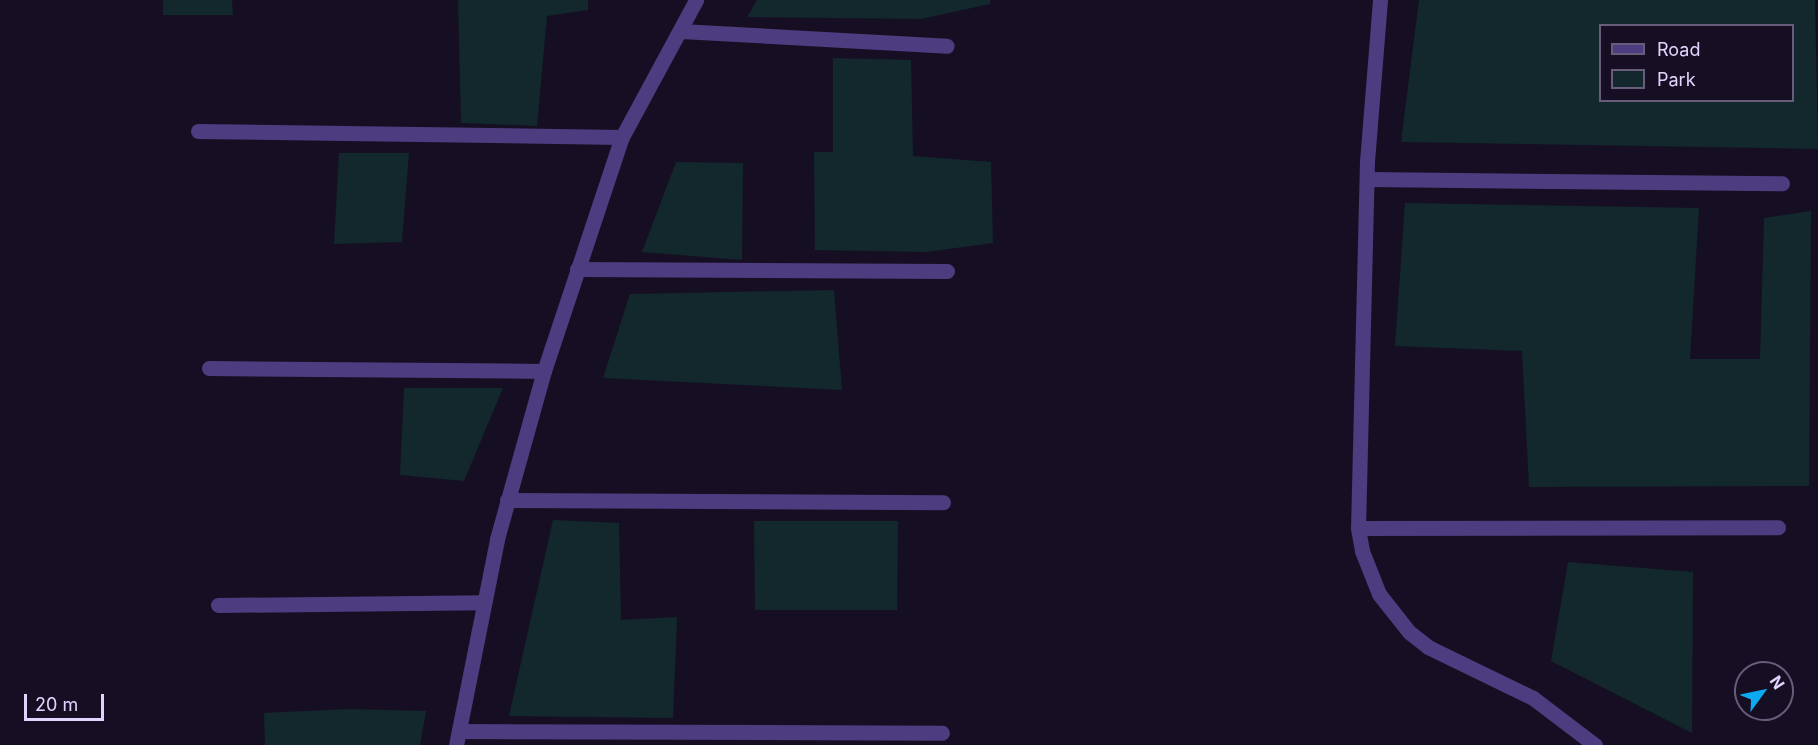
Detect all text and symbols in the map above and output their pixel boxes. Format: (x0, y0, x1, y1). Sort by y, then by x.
legend (1599, 24, 1794, 102)
text: Road (1657, 39, 1700, 60)
text: Park (1657, 69, 1696, 90)
north arrow (1734, 661, 1794, 721)
text: N (1766, 672, 1789, 693)
scale bar (27, 682, 106, 720)
text: 20 m (35, 694, 78, 715)

